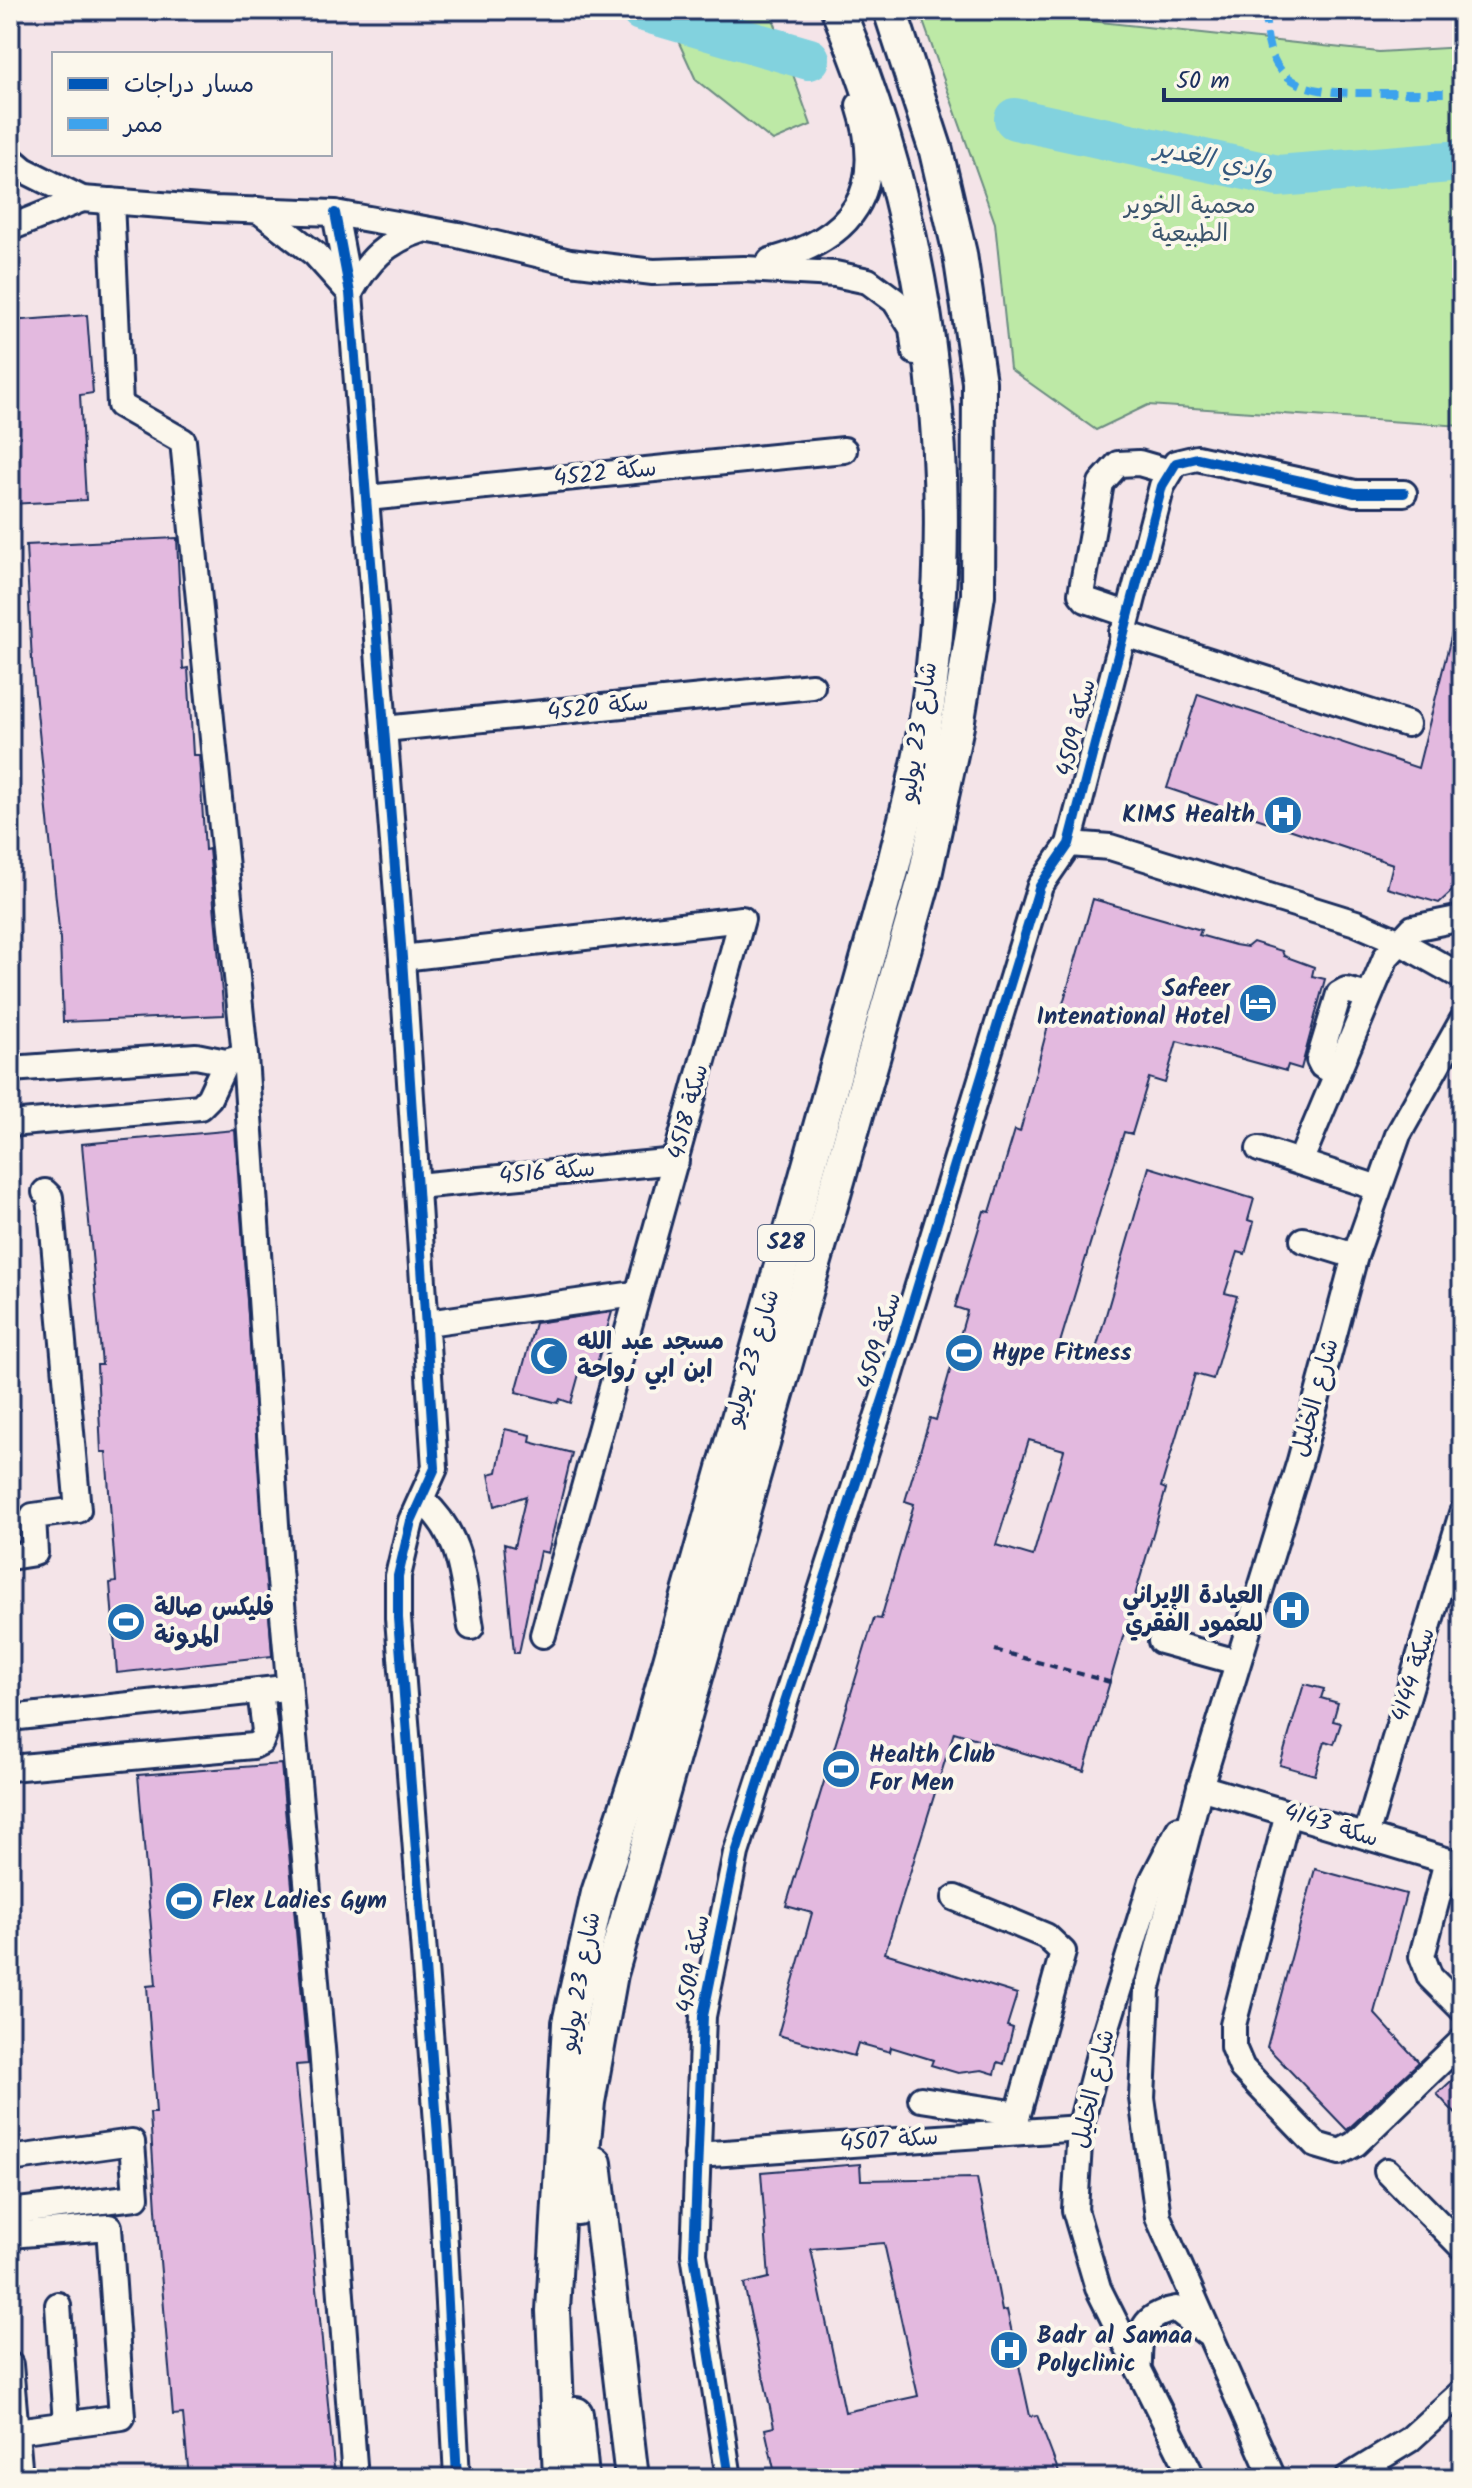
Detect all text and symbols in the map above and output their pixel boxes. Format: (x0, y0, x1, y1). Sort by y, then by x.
legend (52, 52, 332, 156)
scale bar (1164, 52, 1340, 102)
text: 50 m (1176, 62, 1230, 101)
text: مسار دراجات (124, 66, 254, 105)
text: ممر (122, 106, 163, 145)
water label: وادي الغدير (1149, 127, 1276, 194)
park label: محمية الخوير الطبيعية (1122, 187, 1256, 254)
street label: سكة 4522 (551, 449, 659, 499)
street label: شارع 23 يوليو (889, 659, 949, 806)
street label: سكة 4509 (1046, 675, 1108, 781)
street label: سكة 4520 (545, 683, 651, 733)
hospital icon: KIMS Health (1262, 794, 1304, 836)
place label: KIMS Health (1122, 796, 1255, 835)
place label: Safeer Intenational Hotel (1037, 970, 1231, 1037)
hotel icon: Safeer Intenational Hotel (1237, 982, 1279, 1024)
street label: سكة 4518 (658, 1060, 720, 1164)
street label: سكة 4516 (497, 1149, 597, 1197)
road number: S28 (758, 1225, 814, 1261)
street label: شارع 23 يوليو (714, 1285, 791, 1432)
street label: سكة 4509 (847, 1288, 913, 1394)
place label: مسجد عبد الله ابن ابي رواحة (577, 1323, 724, 1390)
sports icon: Hype Fitness (943, 1332, 985, 1374)
place label: Hype Fitness (992, 1334, 1131, 1373)
street label: شارع الخليل (1281, 1334, 1351, 1462)
mosque icon: مسجد عبد الله ابن ابي رواحة (528, 1335, 570, 1377)
place label: العيادة الإيراني للعمود الفقري (1122, 1577, 1263, 1644)
place label: فليكس صالة المرونة (154, 1589, 274, 1656)
hospital icon: العيادة الإيراني للعمود الفقري (1270, 1589, 1312, 1631)
sports icon: فليكس صالة المرونة (105, 1601, 147, 1643)
street label: سكة 4144 (1381, 1623, 1447, 1727)
place label: Health Club For Men (869, 1736, 995, 1803)
sports icon: Health Club For Men (820, 1748, 862, 1790)
street label: سكة 4143 (1279, 1793, 1383, 1859)
sports icon: Flex Ladies Gym (163, 1880, 205, 1922)
place label: Flex Ladies Gym (212, 1882, 387, 1921)
street label: شارع 23 يوليو (549, 1909, 612, 2056)
street label: سكة 4509 (666, 1912, 722, 2016)
street label: شارع الخليل (1061, 2025, 1127, 2153)
street label: سكة 4507 (838, 2118, 940, 2164)
place label: Badr al Samaa Polyclinic (1037, 2317, 1193, 2384)
hospital icon: Badr al Samaa Polyclinic (988, 2329, 1030, 2371)

